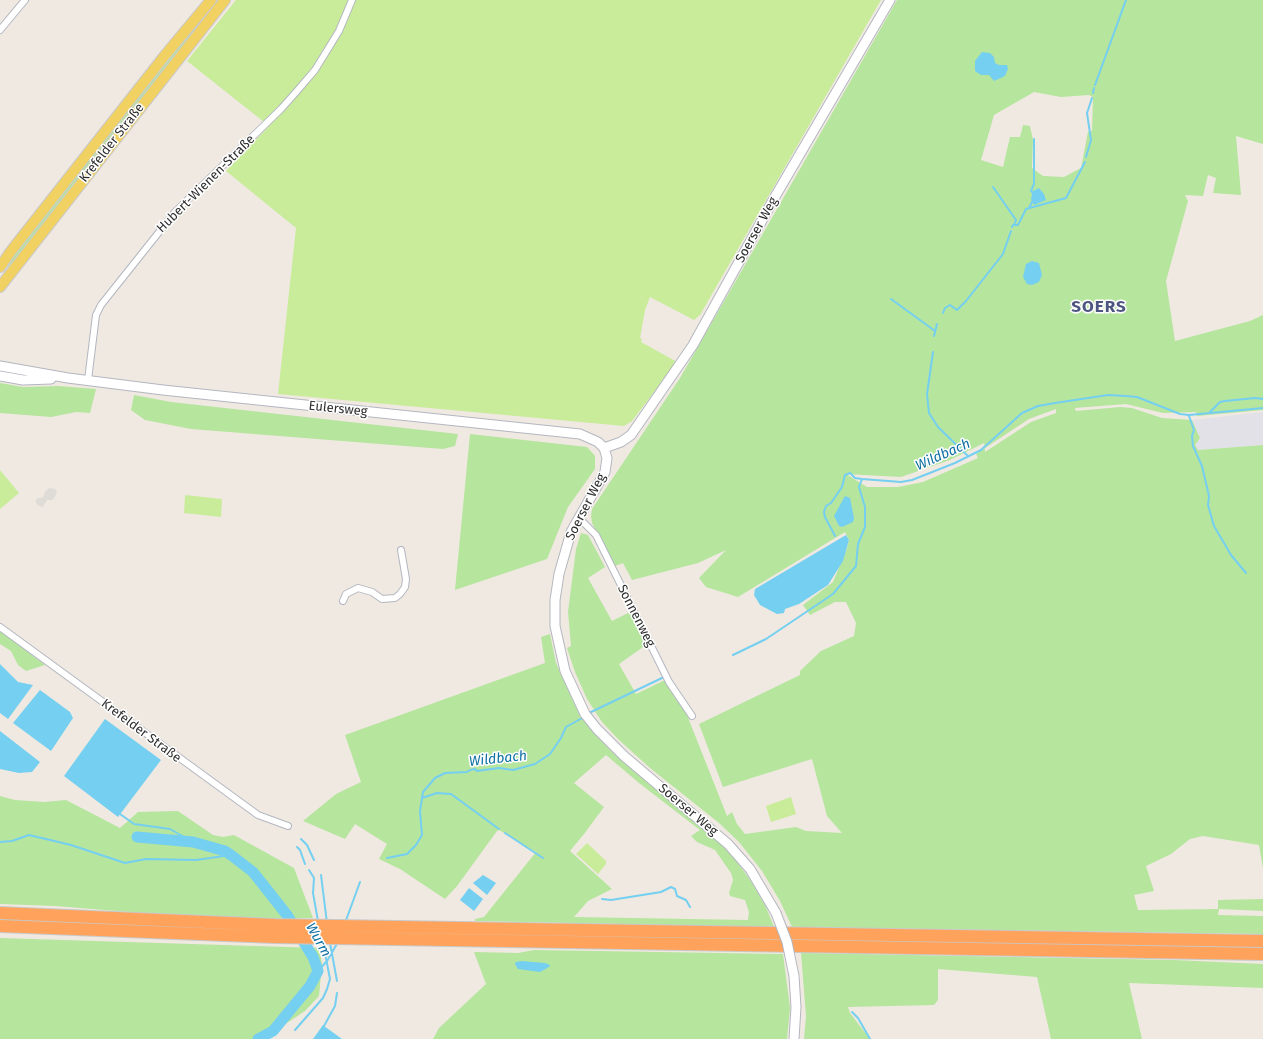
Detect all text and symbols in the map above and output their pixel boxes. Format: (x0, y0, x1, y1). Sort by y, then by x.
street label: Krefelder Straße (76, 100, 148, 186)
street label: Hubert-Wienen-Straße (154, 132, 258, 236)
street label: Soerser Weg (733, 194, 781, 266)
district label: SOERS (1071, 297, 1127, 317)
street label: Eulersweg (308, 398, 368, 420)
water label: Wildbach (913, 435, 973, 475)
street label: Soerser Weg (563, 471, 609, 543)
street label: Sonnenweg (614, 582, 658, 650)
street label: Krefelder Straße (98, 696, 184, 766)
water label: Wildbach (468, 748, 528, 770)
street label: Soerser Weg (655, 781, 721, 839)
water label: Wurm (302, 920, 334, 960)

